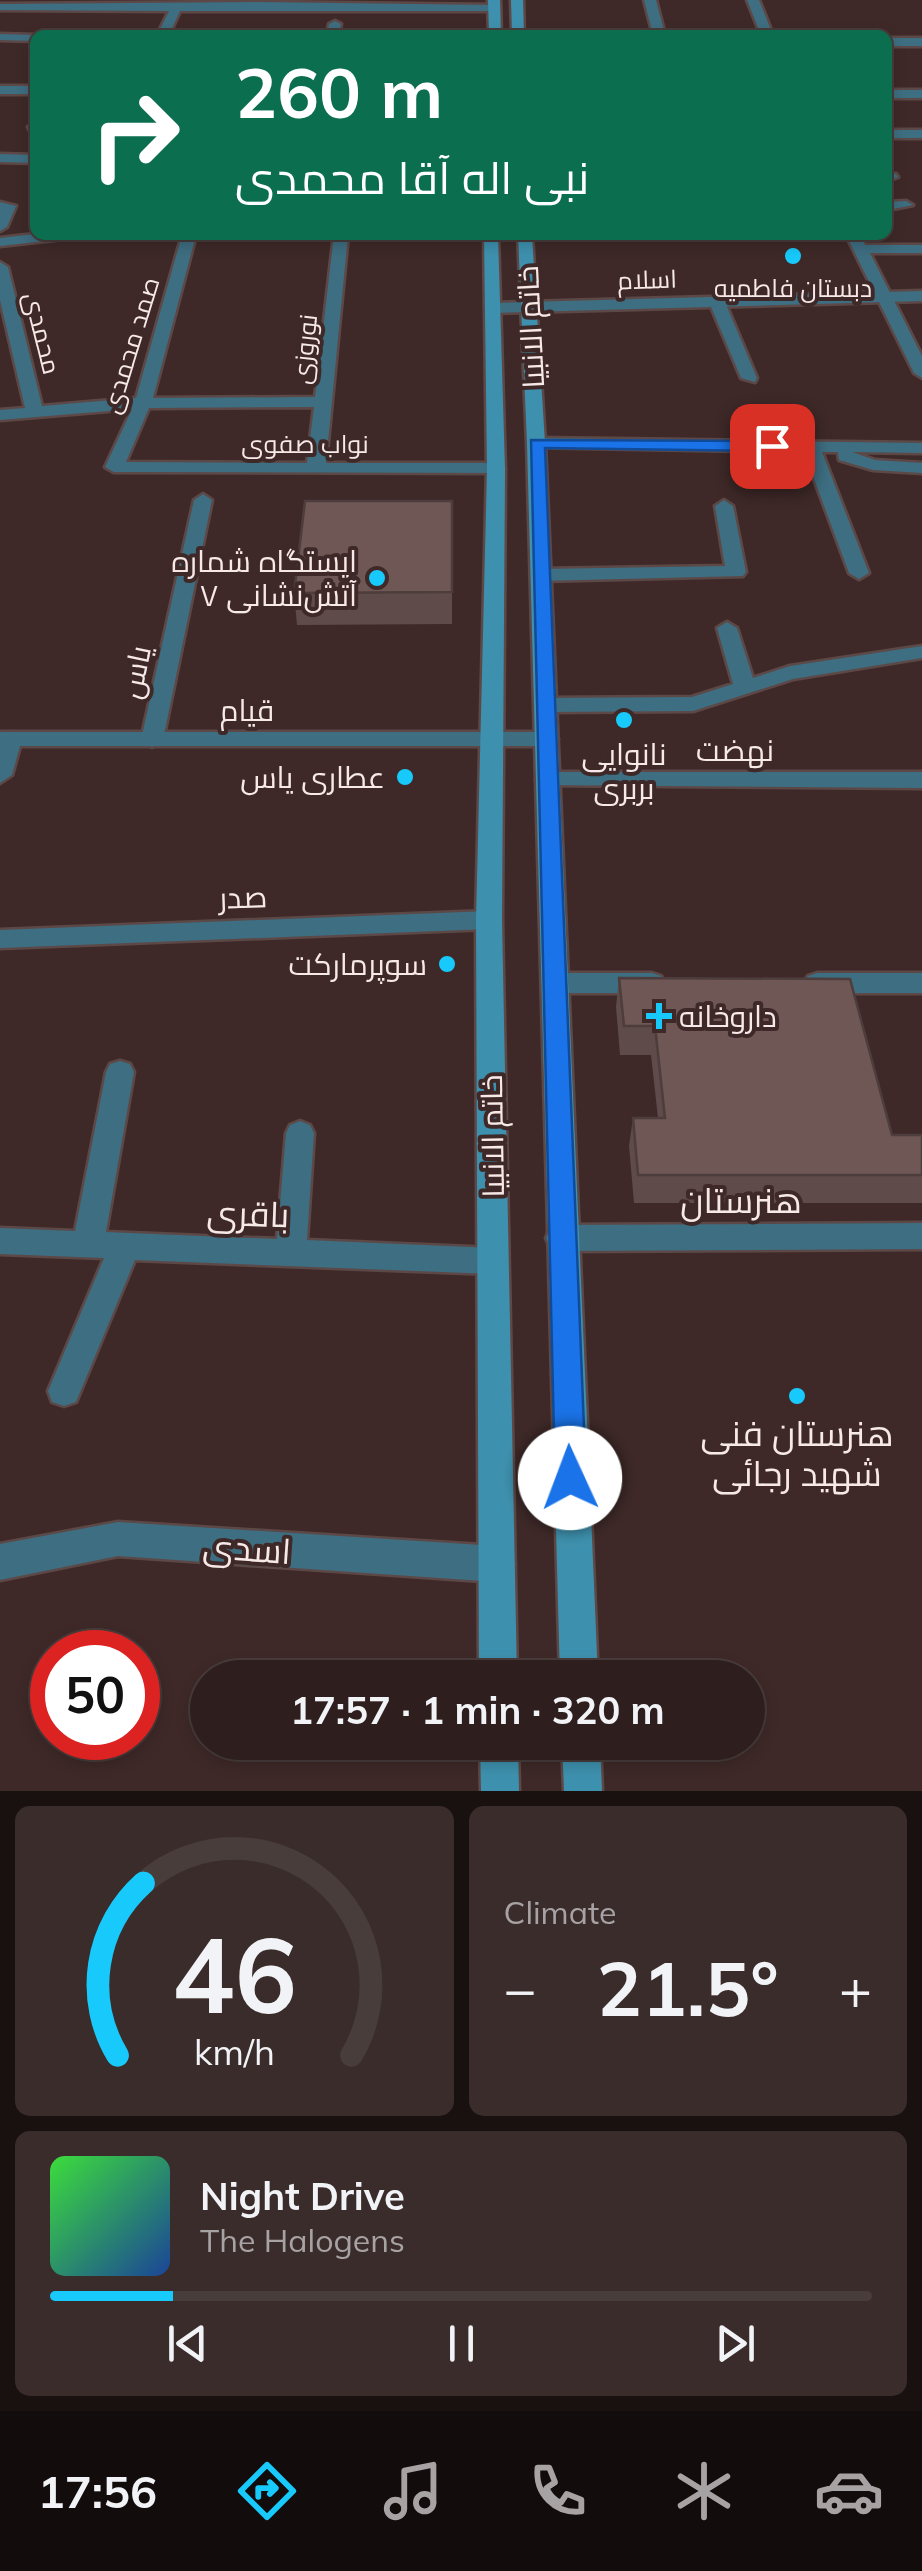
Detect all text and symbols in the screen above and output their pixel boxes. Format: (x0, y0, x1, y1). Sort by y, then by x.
text: 260 m (235, 48, 443, 136)
icon: right (70, 70, 200, 200)
text: نبی اله آقا محمدی (235, 149, 589, 205)
marker: دبستان فاطمیه (782, 245, 804, 267)
street label: اسلام (617, 262, 678, 299)
street label: خاتم الانبیا (508, 264, 554, 389)
place label: دبستان فاطمیه (714, 272, 872, 303)
street label: صمد محمدی (95, 273, 165, 417)
street label: محمدی (18, 289, 68, 377)
street label: نوروزی (285, 312, 323, 386)
pin (730, 404, 815, 489)
icon: arrive (745, 419, 800, 474)
street label: نواب صفوی (241, 428, 369, 459)
place label: ایستگاه شماره ۷ آتش‌نشانی (172, 542, 357, 614)
marker: ایستگاه شماره ۷ آتش‌نشانی (366, 567, 388, 589)
street label: یاس (111, 642, 159, 702)
street label: قیام (220, 691, 274, 731)
marker: نانوایی بربری (613, 709, 635, 731)
street label: نهضت (696, 731, 774, 769)
place label: نانوایی بربری (582, 735, 666, 807)
place label: عطاری یاس (240, 758, 385, 796)
marker: عطاری یاس (394, 766, 416, 788)
street label: صدر (216, 877, 268, 917)
place label: سوپرمارکت (289, 945, 427, 984)
marker: سوپرمارکت (436, 953, 458, 975)
place label: داروخانه (679, 997, 777, 1035)
marker: داروخانه (648, 1005, 670, 1027)
street label: خاتم الانبیا (472, 1074, 514, 1198)
street label: هنرستان (680, 1178, 802, 1222)
street label: باقری (206, 1190, 290, 1236)
marker: هنرستان فنی شهید رجائی (786, 1385, 808, 1407)
place label: هنرستان فنی شهید رجائی (700, 1411, 894, 1495)
position arrow (518, 1426, 622, 1530)
street label: اسدی (201, 1523, 293, 1573)
speed limit sign: 50 (30, 1630, 160, 1760)
text: 17:57 · 1 min · 320 m (290, 1686, 665, 1734)
text: Climate (504, 1892, 616, 1932)
text: 46 (172, 1908, 297, 2039)
text: 21.5° (597, 1941, 779, 2035)
text: − (504, 1954, 537, 2023)
text: + (839, 1954, 872, 2023)
text: km/h (194, 2029, 275, 2074)
text: Night Drive (200, 2172, 405, 2220)
text: The Halogens (200, 2220, 405, 2260)
icon: previous (160, 2316, 215, 2371)
icon: pause (434, 2316, 489, 2371)
icon: next (708, 2316, 763, 2371)
icon: directions (232, 2456, 302, 2526)
icon: music (378, 2456, 448, 2526)
icon: phone (523, 2456, 593, 2526)
icon: climate (669, 2456, 739, 2526)
icon: car (814, 2456, 884, 2526)
text: 17:56 (38, 2463, 157, 2519)

